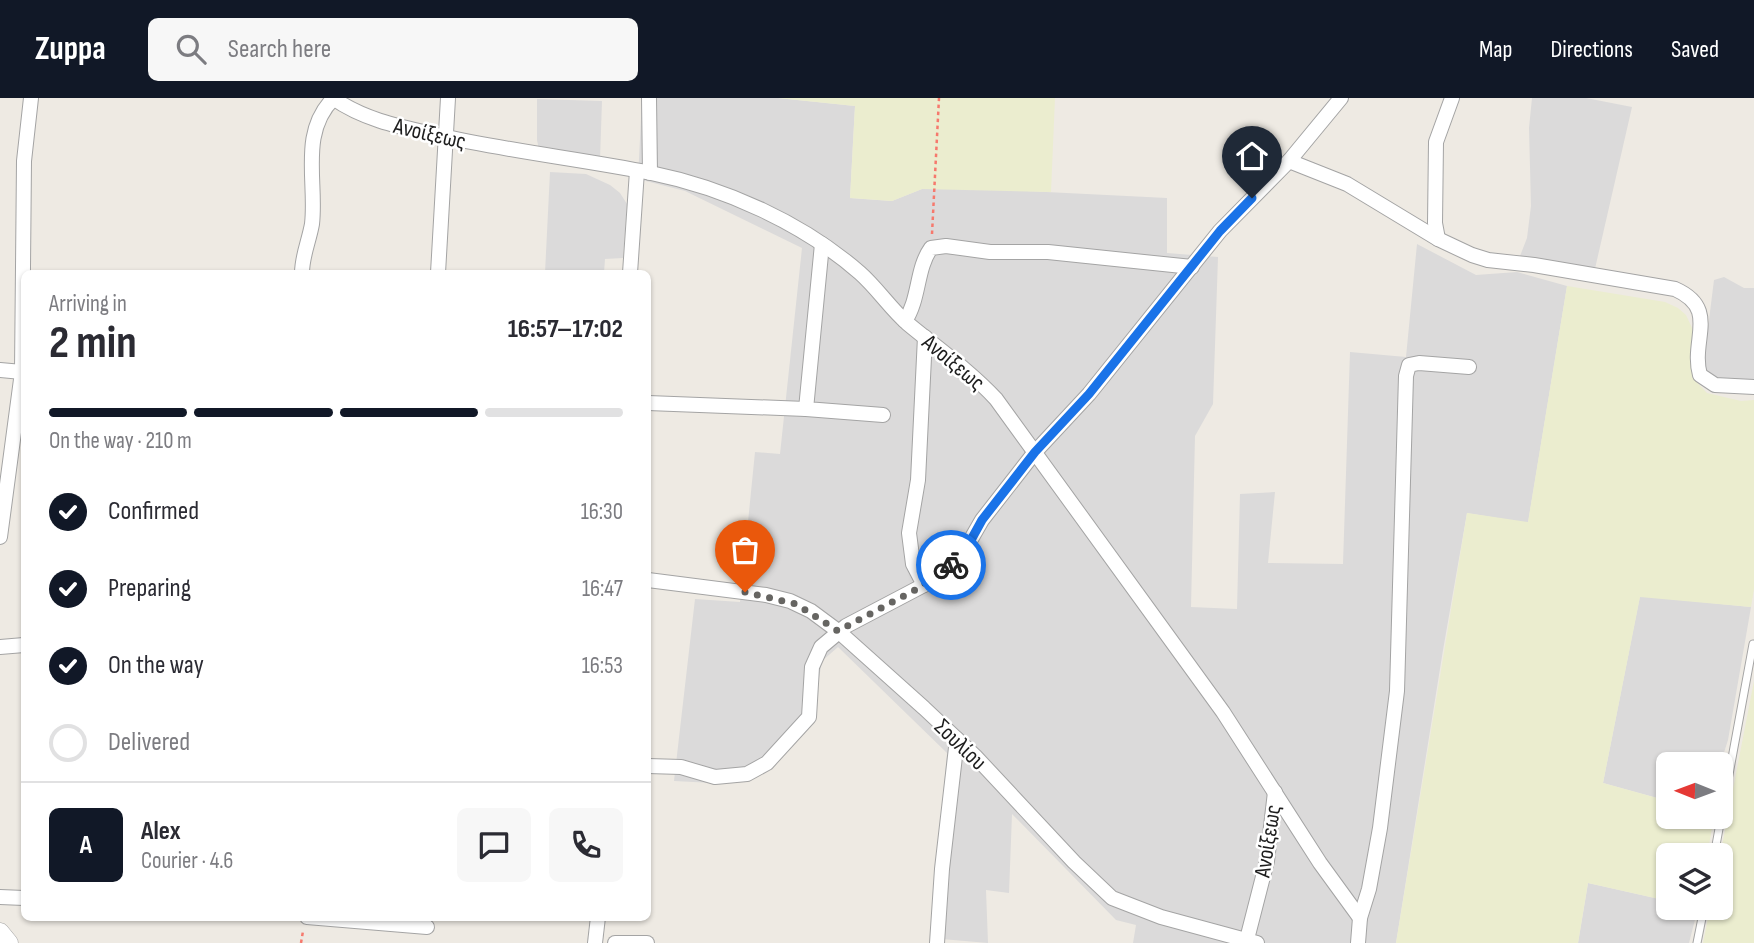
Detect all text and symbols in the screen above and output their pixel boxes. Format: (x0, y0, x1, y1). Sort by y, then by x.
search box (148, 18, 638, 81)
text: Zuppa (35, 29, 106, 69)
icon: search (172, 30, 210, 68)
text: Search here (228, 34, 331, 65)
text: Map (1479, 35, 1512, 64)
text: Directions (1550, 35, 1633, 64)
text: Saved (1671, 35, 1719, 64)
street label: Ανοίξεως (390, 112, 469, 156)
pin (1222, 126, 1282, 198)
icon: home (1233, 137, 1271, 175)
text: Arriving in (49, 290, 127, 318)
text: 16:57–17:02 (508, 314, 623, 345)
text: 2 min (49, 316, 137, 371)
street label: Ανοίξεως (916, 328, 990, 397)
text: On the way · 210 m (49, 427, 192, 455)
icon: check (49, 493, 87, 531)
text: Confirmed (108, 496, 199, 527)
text: 16:30 (581, 498, 623, 526)
pin (715, 520, 775, 592)
courier (916, 530, 986, 600)
icon: bag (726, 531, 764, 569)
icon: bike (932, 546, 970, 584)
icon: check (49, 570, 87, 608)
text: Preparing (108, 573, 191, 604)
text: 16:47 (582, 575, 623, 603)
icon: check (49, 647, 87, 685)
text: On the way (108, 650, 204, 681)
text: 16:53 (582, 652, 623, 680)
street label: Σουλίου (928, 713, 992, 776)
text: Delivered (108, 727, 190, 758)
north arrow (1656, 752, 1732, 830)
map controls (1656, 752, 1733, 920)
street label: Ανοίξεως (1248, 803, 1288, 880)
button: chat (457, 808, 531, 882)
button: phone (549, 808, 623, 882)
text: Alex (141, 816, 181, 847)
text: A (80, 830, 92, 861)
button: layers (1656, 843, 1733, 920)
text: Courier · 4.6 (141, 847, 233, 875)

